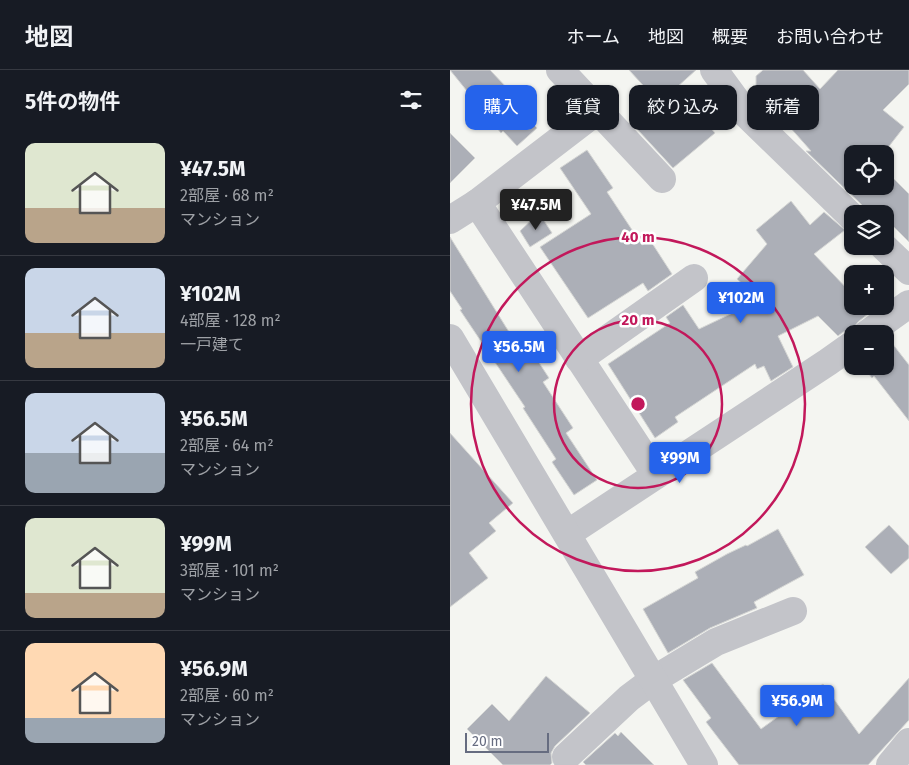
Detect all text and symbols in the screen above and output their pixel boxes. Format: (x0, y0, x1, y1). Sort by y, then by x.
text: 地図 (25, 23, 73, 51)
text: ホーム (567, 26, 620, 48)
text: 地図 (648, 26, 684, 48)
text: 概要 (712, 26, 748, 48)
text: お問い合わせ (776, 26, 884, 48)
chip: 購入 (465, 85, 537, 130)
chip: 賃貸 (547, 85, 619, 130)
chip: 絞り込み (629, 85, 737, 130)
chip: 新着 (747, 85, 819, 130)
icon: filters (397, 86, 425, 114)
text: 5件の物件 (25, 89, 120, 115)
map controls (844, 145, 894, 375)
button: locate (844, 145, 894, 195)
text: ¥47.5M (180, 156, 246, 182)
icon: home (65, 163, 125, 223)
text: 2部屋 · 68 m² (180, 186, 274, 205)
pin: ¥47.5M (495, 189, 577, 231)
text: ¥47.5M (511, 195, 561, 214)
button: layers (844, 205, 894, 255)
text: マンション (180, 210, 260, 229)
text: 40 m (621, 228, 655, 246)
button: + (844, 265, 894, 315)
text: ¥102M (180, 281, 240, 307)
pin: ¥102M (706, 282, 776, 324)
icon: home (65, 288, 125, 348)
text: ¥102M (718, 288, 764, 307)
text: 4部屋 · 128 m² (180, 311, 281, 330)
text: 20 m (622, 311, 654, 329)
button: − (844, 325, 894, 375)
pin: ¥56.5M (478, 330, 560, 373)
text: 一戸建て (180, 335, 244, 354)
text: ¥56.5M (493, 337, 545, 356)
centre of rings (629, 395, 647, 413)
text: ¥56.5M (180, 406, 248, 432)
icon: home (65, 413, 125, 473)
text: 2部屋 · 64 m² (180, 436, 274, 455)
pin: ¥99M (650, 442, 710, 484)
text: ¥99M (660, 448, 700, 467)
text: マンション (180, 460, 260, 479)
text: ¥99M (180, 531, 232, 557)
icon: home (65, 538, 125, 598)
text: 3部屋 · 101 m² (180, 561, 279, 580)
text: マンション (180, 585, 260, 604)
text: ¥56.9M (180, 656, 248, 682)
icon: home (65, 663, 125, 723)
pin: ¥56.9M (756, 684, 838, 727)
text: 2部屋 · 60 m² (180, 686, 274, 705)
text: ¥56.9M (771, 691, 823, 710)
text: マンション (180, 710, 260, 729)
scale bar (465, 730, 549, 753)
text: 20 m (472, 733, 502, 750)

